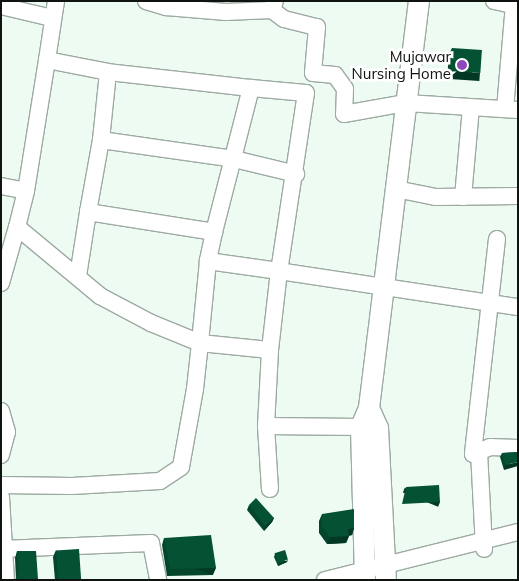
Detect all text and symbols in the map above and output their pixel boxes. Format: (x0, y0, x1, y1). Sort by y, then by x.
place label: Mujawar Nursing Home (352, 47, 451, 82)
marker: Mujawar Nursing Home (455, 58, 469, 72)

